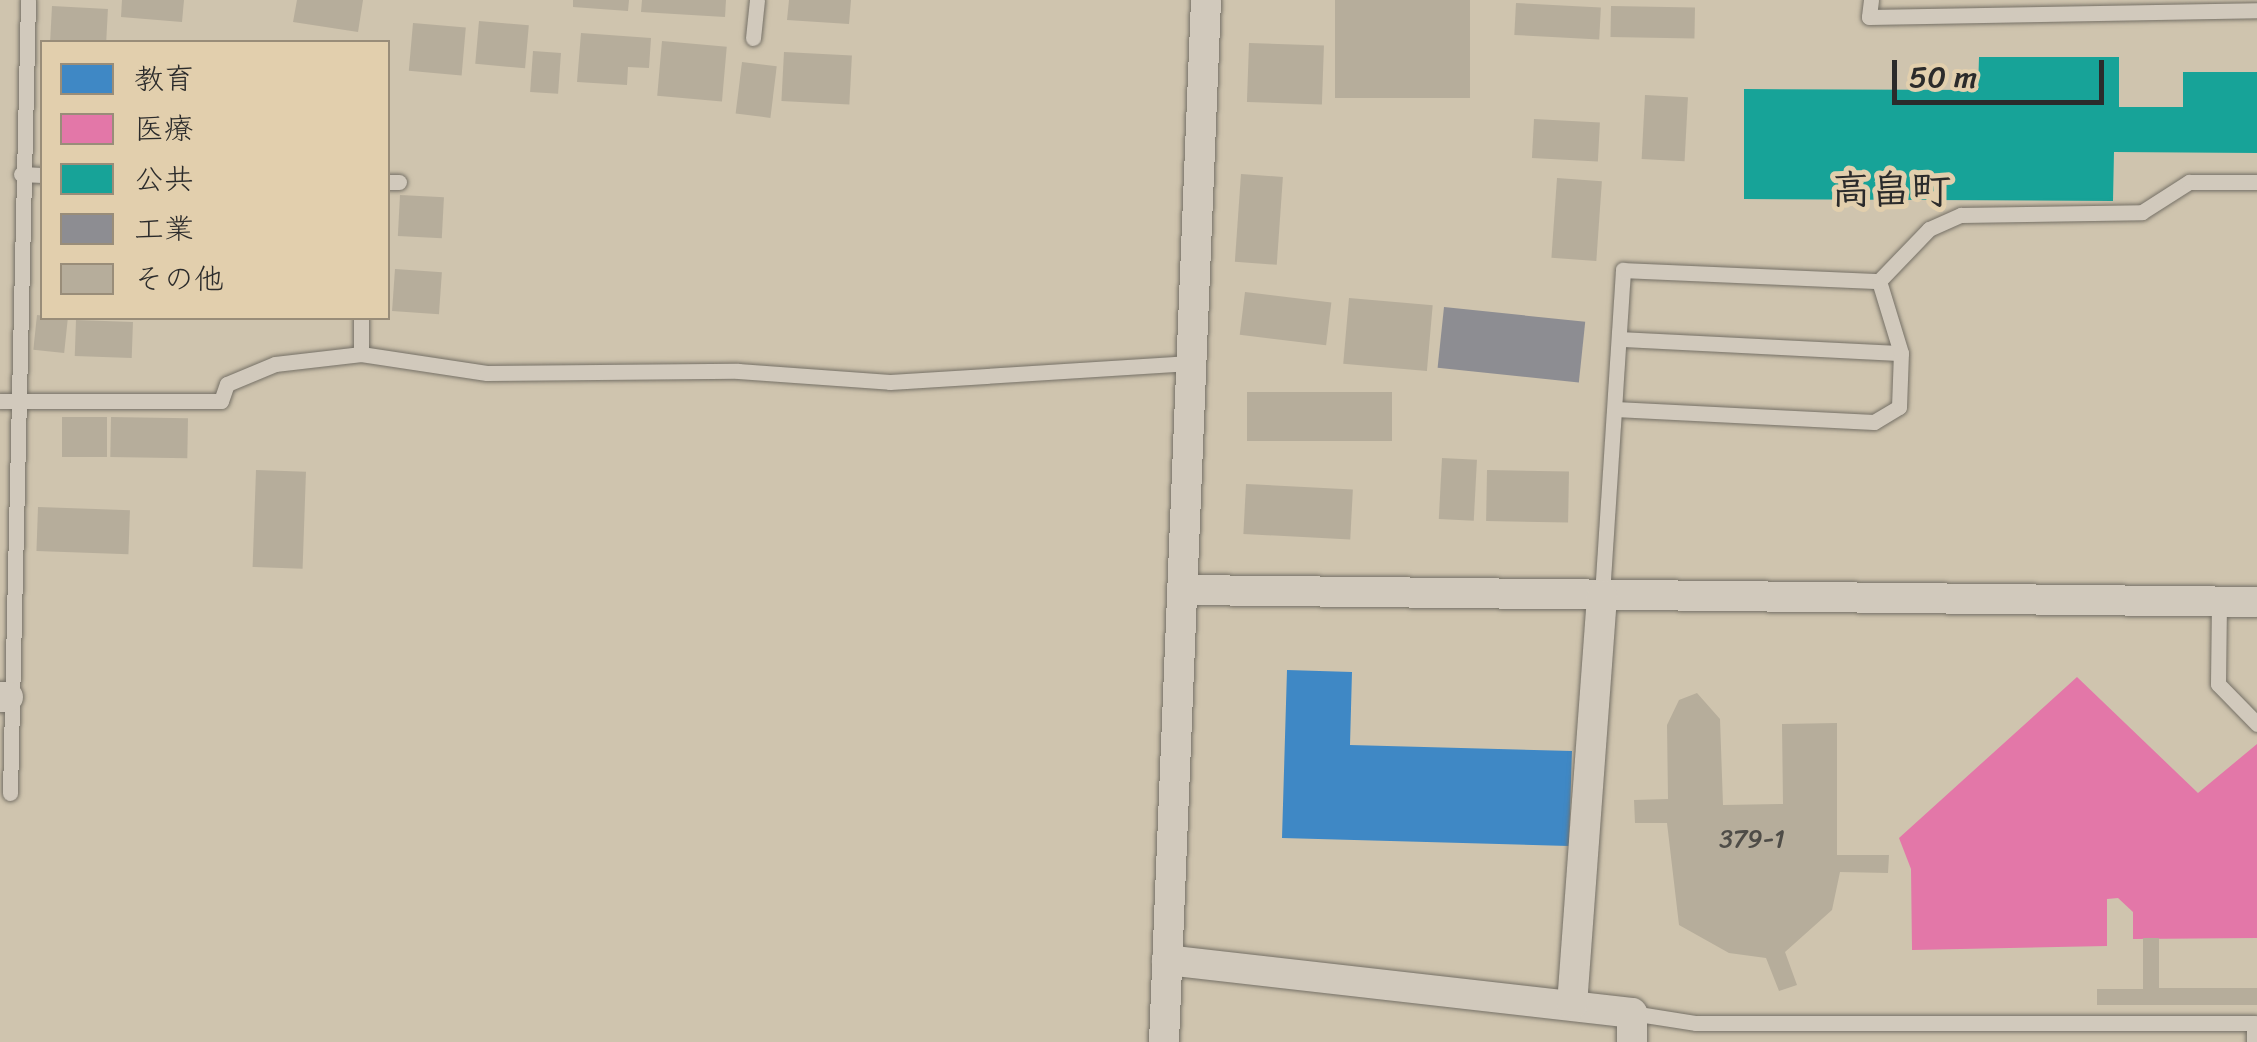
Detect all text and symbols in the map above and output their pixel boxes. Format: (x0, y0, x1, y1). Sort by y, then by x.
legend (40, 40, 390, 320)
scale bar (1897, 40, 2110, 102)
text: 50 m (1909, 50, 1977, 104)
text: 教育 (134, 52, 194, 106)
text: 医療 (134, 102, 194, 156)
text: 公共 (134, 152, 194, 206)
district label: 高畠町 (1831, 166, 1951, 214)
text: 工業 (134, 202, 194, 256)
text: その他 (134, 252, 224, 306)
house number: 379-1 (1719, 824, 1785, 854)

